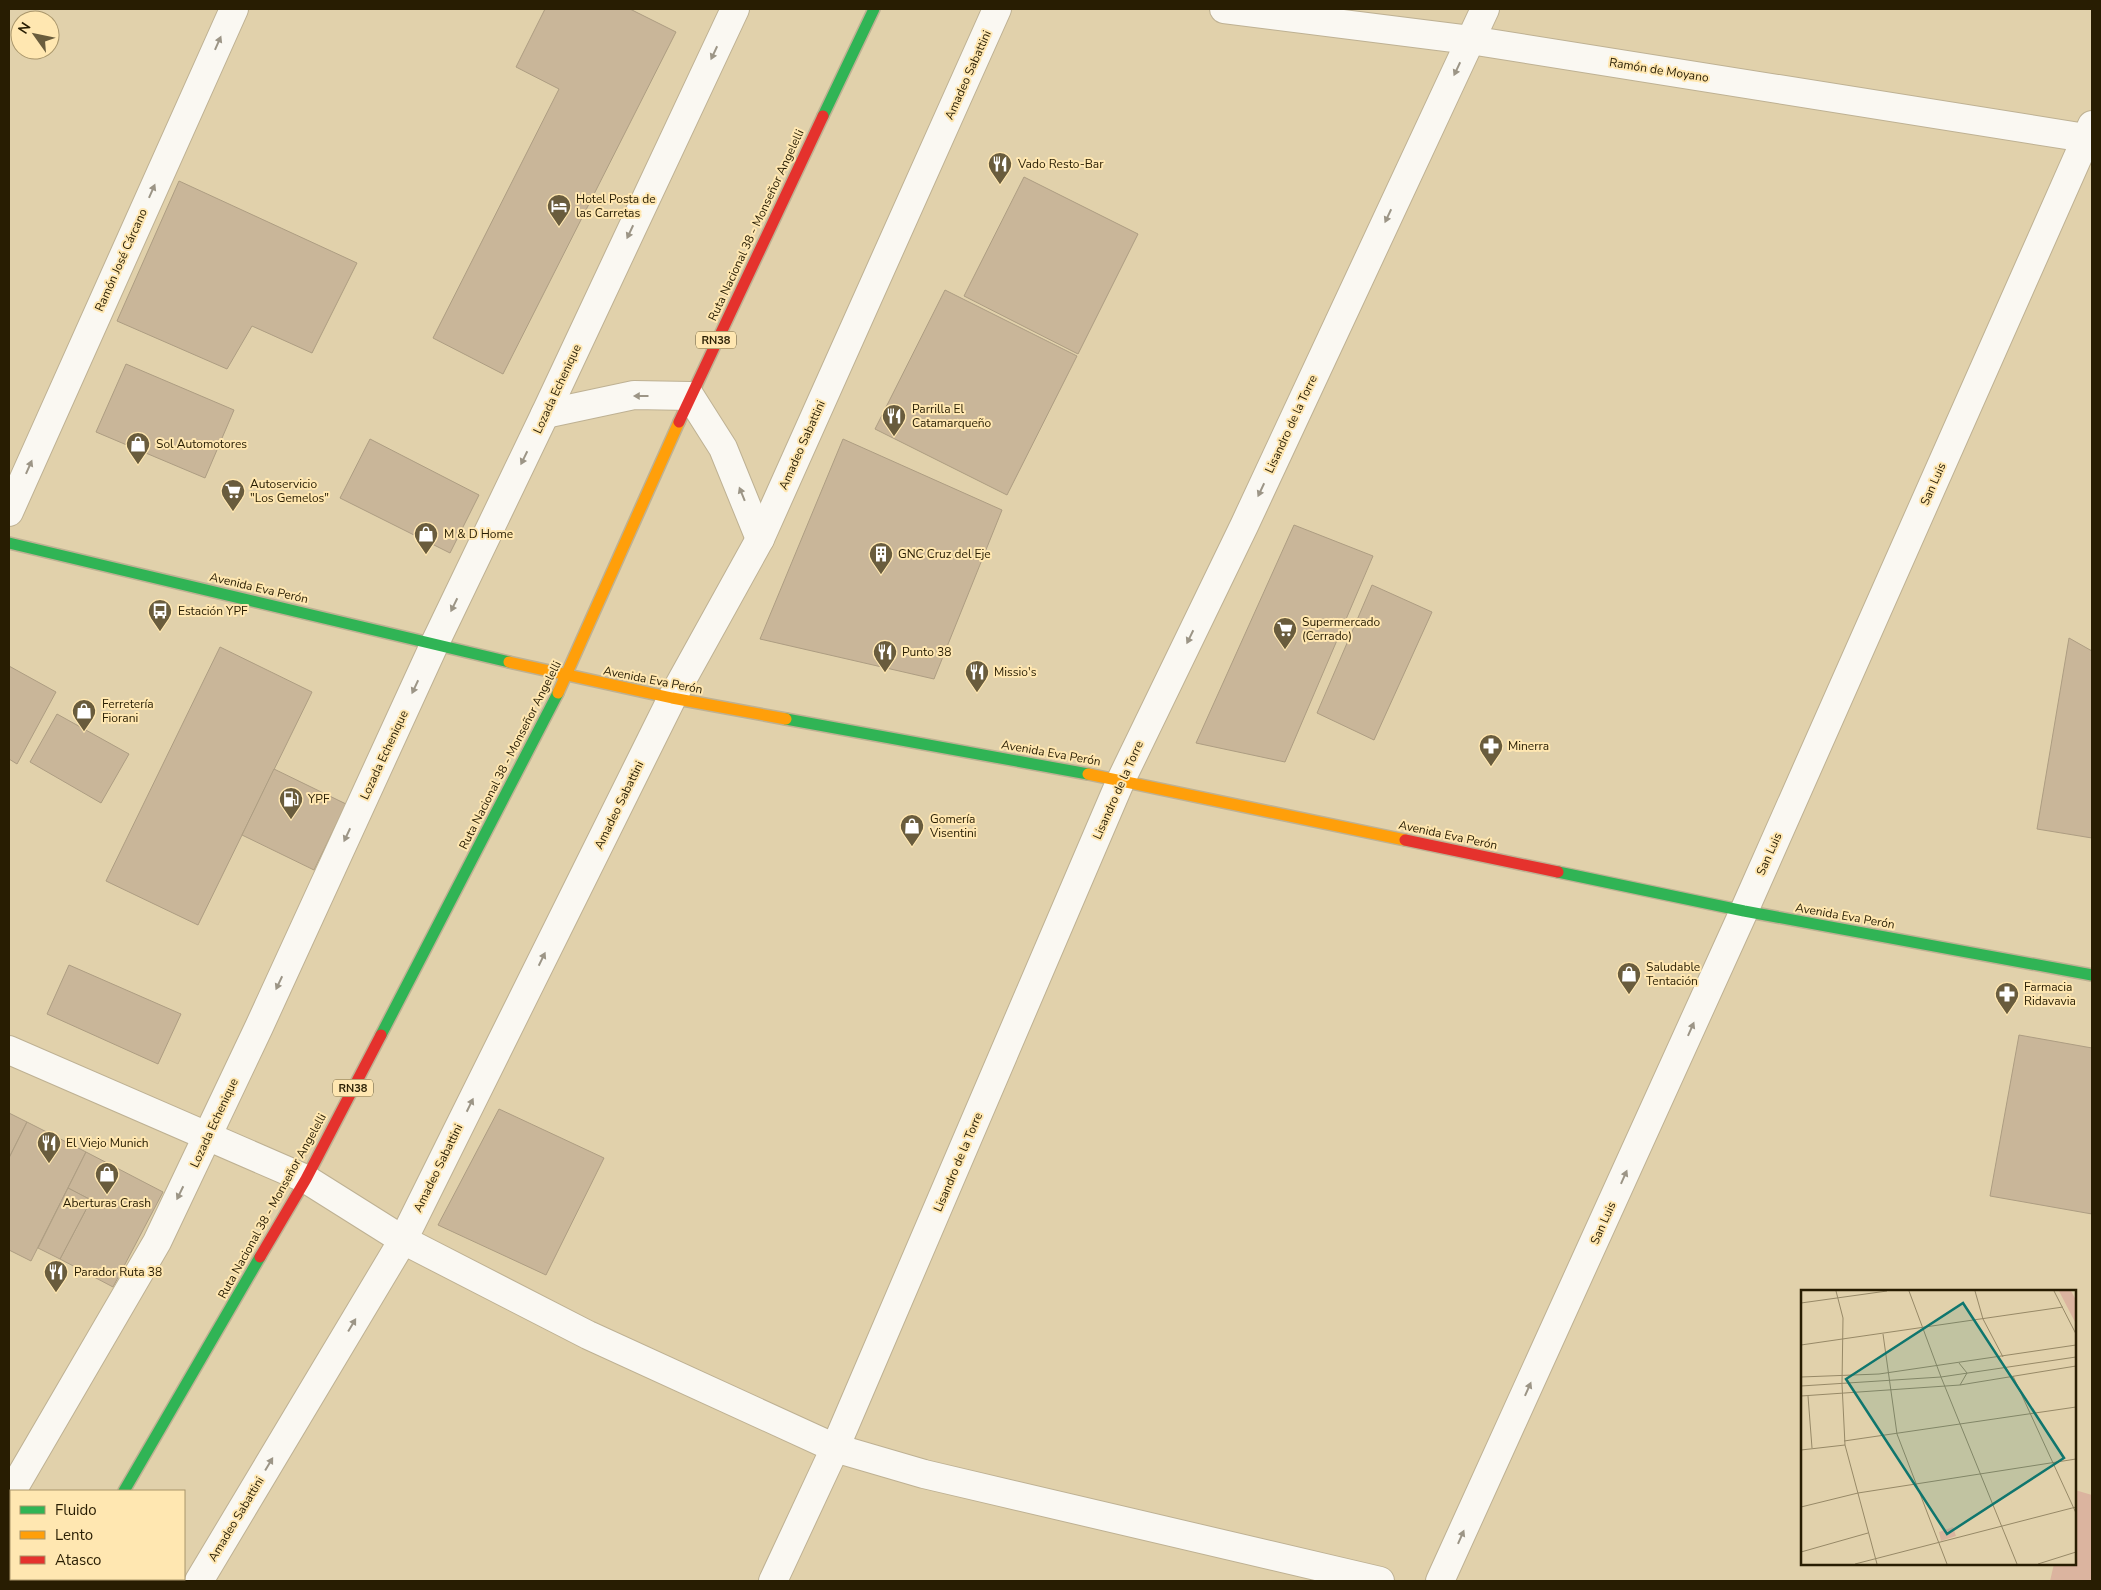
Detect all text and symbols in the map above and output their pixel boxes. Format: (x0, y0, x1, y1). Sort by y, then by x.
north arrow (10, 10, 60, 60)
text: N (14, 19, 35, 38)
street label: Amadeo Sabattini (941, 28, 995, 122)
one-way arrow (215, 36, 223, 50)
one-way arrow (710, 46, 718, 60)
street label: Ramón de Moyano (1608, 54, 1710, 86)
one-way arrow (1453, 62, 1461, 76)
street label: Ruta Nacional 38 - Monseñor Angelelli (704, 127, 808, 323)
restaurant icon: Vado Resto-Bar (987, 151, 1013, 185)
place label: Vado Resto-Bar (1017, 156, 1104, 172)
one-way arrow (148, 184, 156, 198)
place label: Hotel Posta de las Carretas (576, 191, 656, 221)
hotel icon: Hotel Posta de las Carretas (546, 193, 572, 227)
street label: Ramón José Cárcano (91, 206, 151, 314)
one-way arrow (1384, 209, 1392, 223)
one-way arrow (626, 225, 634, 239)
road number: RN38 (696, 332, 736, 348)
street label: Lozada Echenique (529, 342, 585, 436)
street label: Lisandro de la Torre (1261, 372, 1321, 476)
one-way arrow (633, 392, 649, 400)
street label: Amadeo Sabattini (775, 398, 829, 492)
place label: Parrilla El Catamarqueño (912, 401, 992, 431)
restaurant icon: Parrilla El Catamarqueño (881, 403, 907, 437)
shop icon: Sol Automotores (125, 431, 151, 465)
place label: Sol Automotores (156, 436, 247, 452)
one-way arrow (520, 451, 528, 465)
one-way arrow (25, 460, 33, 474)
street label: San Luis (1916, 460, 1950, 508)
place label: Autoservicio "Los Gemelos" (250, 476, 329, 506)
supermarket icon: Autoservicio "Los Gemelos" (220, 478, 246, 512)
one-way arrow (1256, 483, 1264, 497)
one-way arrow (737, 487, 745, 501)
shop icon: M & D Home (413, 521, 439, 555)
place label: M & D Home (444, 526, 513, 542)
building icon: GNC Cruz del Eje (868, 541, 894, 575)
place label: GNC Cruz del Eje (898, 546, 991, 562)
street label: Avenida Eva Perón (208, 569, 310, 607)
one-way arrow (449, 597, 458, 612)
bus stop icon: Estación YPF (147, 598, 173, 632)
place label: Estación YPF (178, 603, 248, 619)
place label: Supermercado (Cerrado) (1302, 614, 1381, 644)
supermarket icon: Supermercado (Cerrado) (1272, 616, 1298, 650)
one-way arrow (1186, 630, 1194, 644)
restaurant icon: Punto 38 (872, 639, 898, 673)
place label: Punto 38 (902, 644, 951, 660)
street label: Ruta Nacional 38 - Monseñor Angelelli (455, 658, 565, 852)
restaurant icon: Missio's (964, 659, 990, 693)
street label: Avenida Eva Perón (602, 663, 704, 697)
place label: Missio's (994, 664, 1037, 680)
one-way arrow (410, 680, 418, 694)
place label: Ferretería Fiorani (102, 696, 154, 726)
shop icon: Ferretería Fiorani (71, 698, 97, 732)
street label: Lozada Echenique (356, 708, 412, 802)
pharmacy icon: Minerra (1478, 733, 1504, 767)
street label: Avenida Eva Perón (1000, 736, 1102, 770)
street label: Lisandro de la Torre (1089, 738, 1147, 842)
place label: Minerra (1508, 738, 1549, 754)
street label: Amadeo Sabattini (591, 758, 647, 852)
fuel station icon: YPF (278, 786, 304, 820)
place label: YPF (307, 791, 330, 807)
place label: Gomería Visentini (929, 811, 977, 841)
shop icon: Gomería Visentini (899, 813, 925, 847)
street label: Avenida Eva Perón (1397, 817, 1499, 853)
one-way arrow (343, 828, 351, 842)
street label: San Luis (1752, 830, 1786, 878)
street label: Avenida Eva Perón (1794, 899, 1896, 933)
one-way arrow (538, 952, 546, 966)
place label: Saludable Tentación (1646, 959, 1700, 989)
shop icon: Saludable Tentación (1616, 961, 1642, 995)
one-way arrow (275, 976, 283, 990)
place label: Farmacia Ridavavia (2024, 979, 2076, 1009)
pharmacy icon: Farmacia Ridavavia (1994, 981, 2020, 1015)
one-way arrow (1687, 1022, 1695, 1036)
street label: Lozada Echenique (186, 1076, 242, 1170)
road number: RN38 (333, 1080, 373, 1096)
one-way arrow (466, 1097, 474, 1112)
street label: Ruta Nacional 38 - Monseñor Angelelli (214, 1110, 330, 1302)
street label: Lisandro de la Torre (930, 1110, 986, 1214)
street label: Amadeo Sabattini (410, 1121, 466, 1215)
restaurant icon: El Viejo Munich (36, 1130, 62, 1164)
place label: El Viejo Munich (66, 1135, 149, 1151)
shop icon: Aberturas Crash (94, 1161, 120, 1195)
one-way arrow (1620, 1170, 1628, 1184)
one-way arrow (176, 1186, 184, 1200)
place label: Aberturas Crash (63, 1195, 151, 1211)
street label: San Luis (1586, 1199, 1620, 1247)
restaurant icon: Parador Ruta 38 (43, 1259, 69, 1293)
place label: Parador Ruta 38 (74, 1264, 162, 1280)
inset map (1801, 1290, 2076, 1565)
one-way arrow (348, 1318, 357, 1331)
one-way arrow (1524, 1382, 1532, 1396)
one-way arrow (264, 1458, 273, 1471)
street label: Amadeo Sabattini (204, 1474, 268, 1564)
legend (10, 1490, 185, 1580)
text: Fluido (55, 1500, 97, 1520)
text: Lento (55, 1525, 93, 1545)
one-way arrow (1457, 1530, 1465, 1544)
text: Atasco (55, 1550, 101, 1570)

